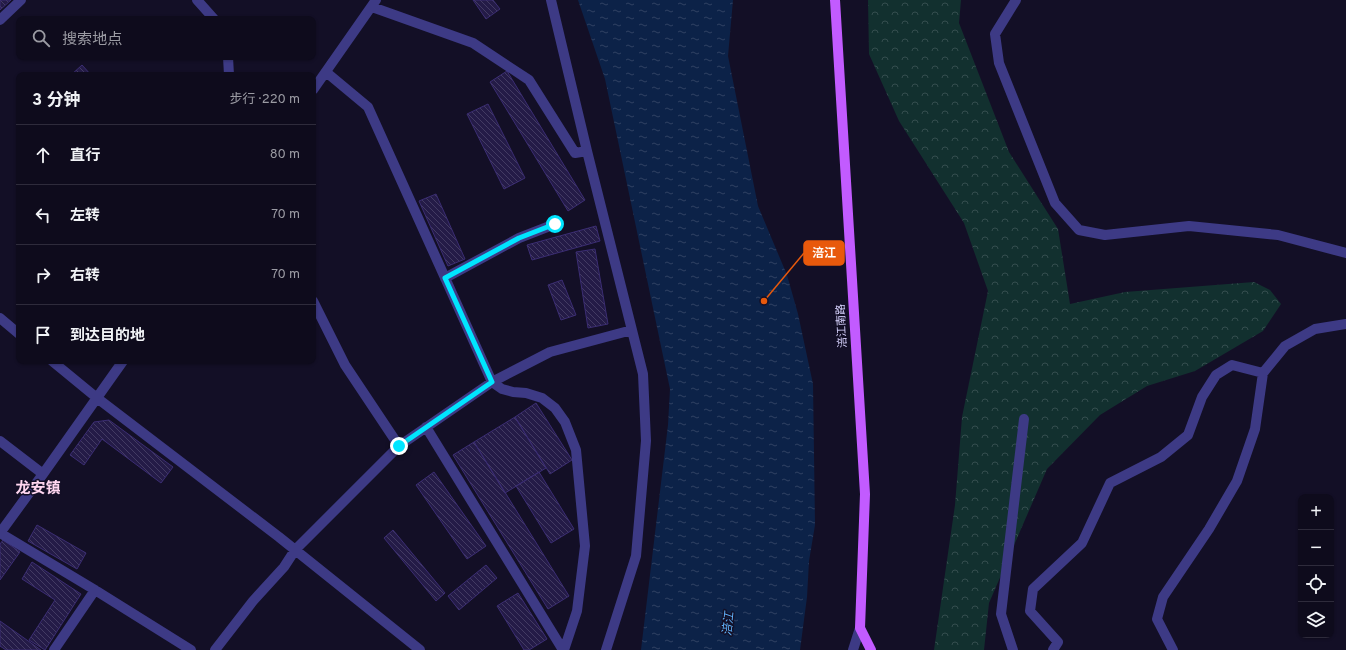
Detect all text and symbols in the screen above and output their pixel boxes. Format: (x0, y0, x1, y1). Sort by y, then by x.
search box (16, 16, 316, 60)
icon: search (30, 27, 52, 49)
text: 搜索地点 (62, 31, 122, 50)
text: 3 分钟 (32, 90, 80, 112)
text: 步行 · 220 m (230, 92, 300, 108)
icon: ahead (32, 144, 54, 166)
text: 直行 (70, 147, 100, 166)
text: 80 m (270, 147, 300, 163)
icon: left (32, 204, 54, 226)
text: 左转 (70, 207, 100, 226)
text: 70 m (271, 207, 300, 223)
route start (546, 215, 564, 233)
callout: 涪江 (804, 241, 844, 265)
text: 涪江 (812, 246, 836, 262)
icon: right (32, 264, 54, 286)
text: 右转 (70, 267, 100, 286)
text: 70 m (271, 267, 300, 283)
street label: 涪江南路 (834, 304, 850, 348)
icon: arrive (32, 324, 54, 346)
text: 到达目的地 (70, 327, 145, 346)
route end (390, 437, 408, 455)
district label: 龙安镇 (15, 479, 61, 499)
map controls (1298, 494, 1334, 638)
button: + (1298, 494, 1334, 530)
button: − (1298, 530, 1334, 566)
button: locate (1298, 566, 1334, 602)
button: layers (1298, 602, 1334, 638)
water label: 涪江 (720, 609, 738, 637)

